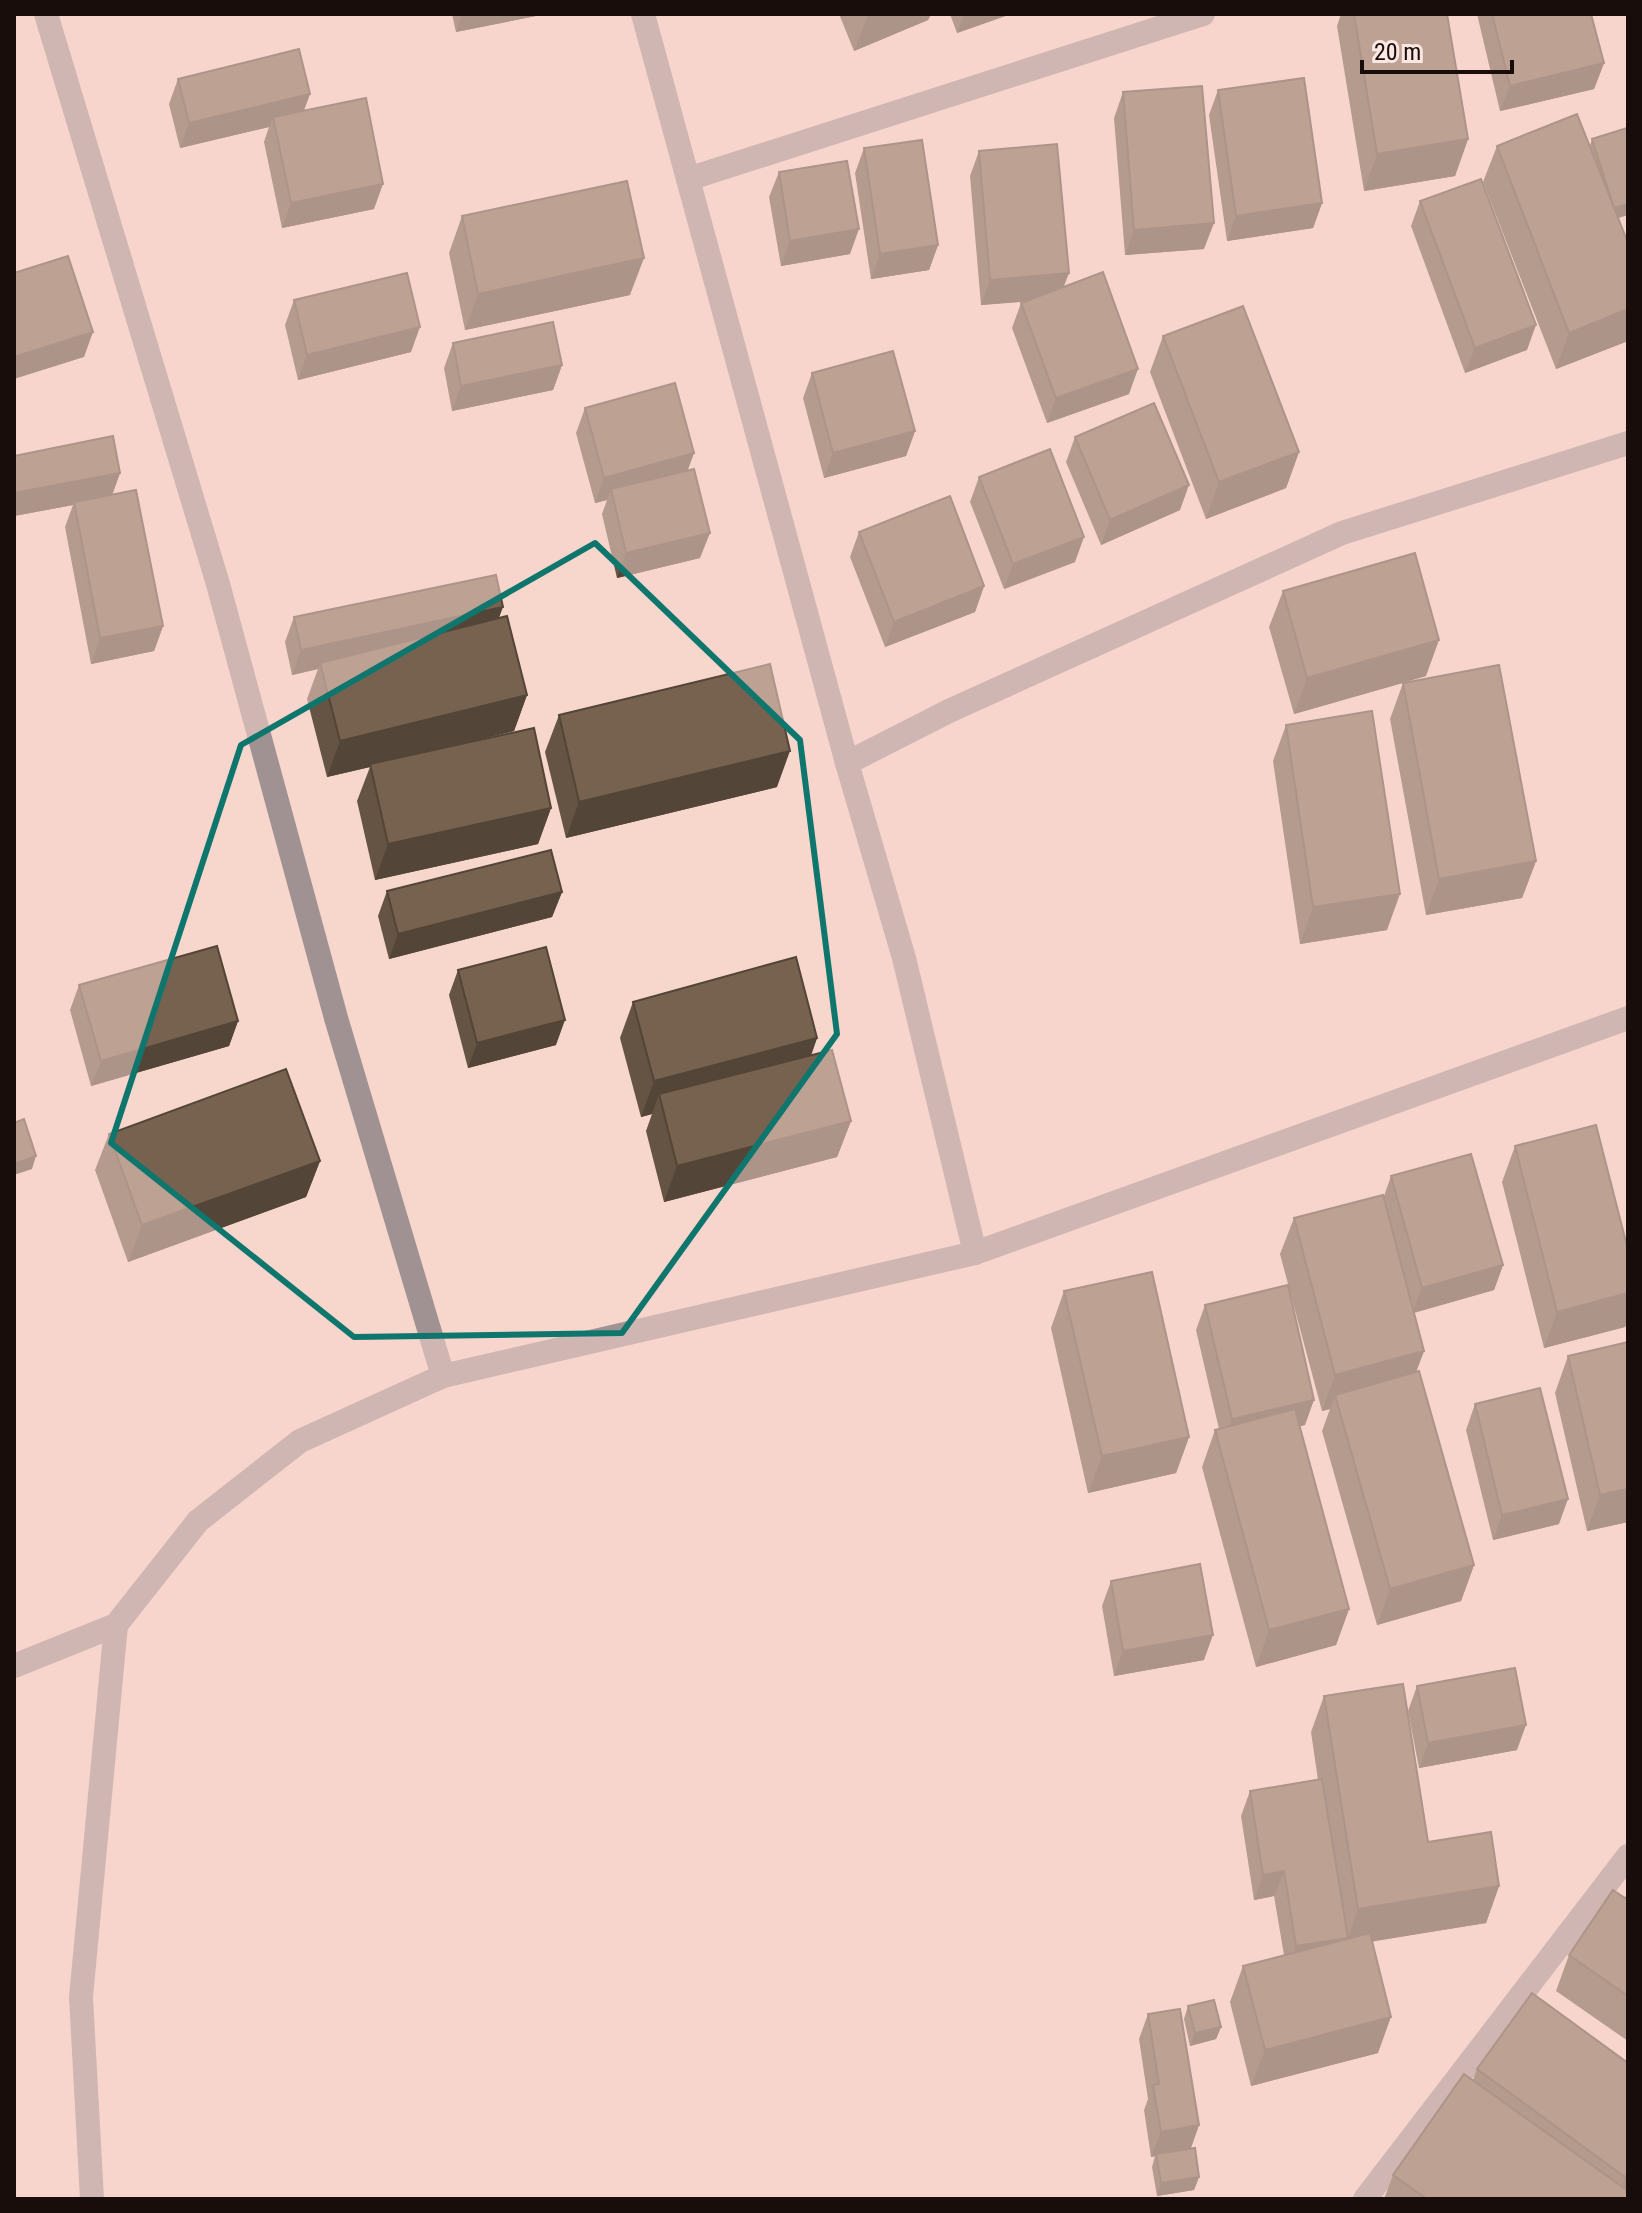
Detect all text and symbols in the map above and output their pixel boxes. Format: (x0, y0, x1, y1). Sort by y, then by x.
scale bar (1362, 24, 1512, 74)
text: 20 m (1374, 38, 1421, 66)

